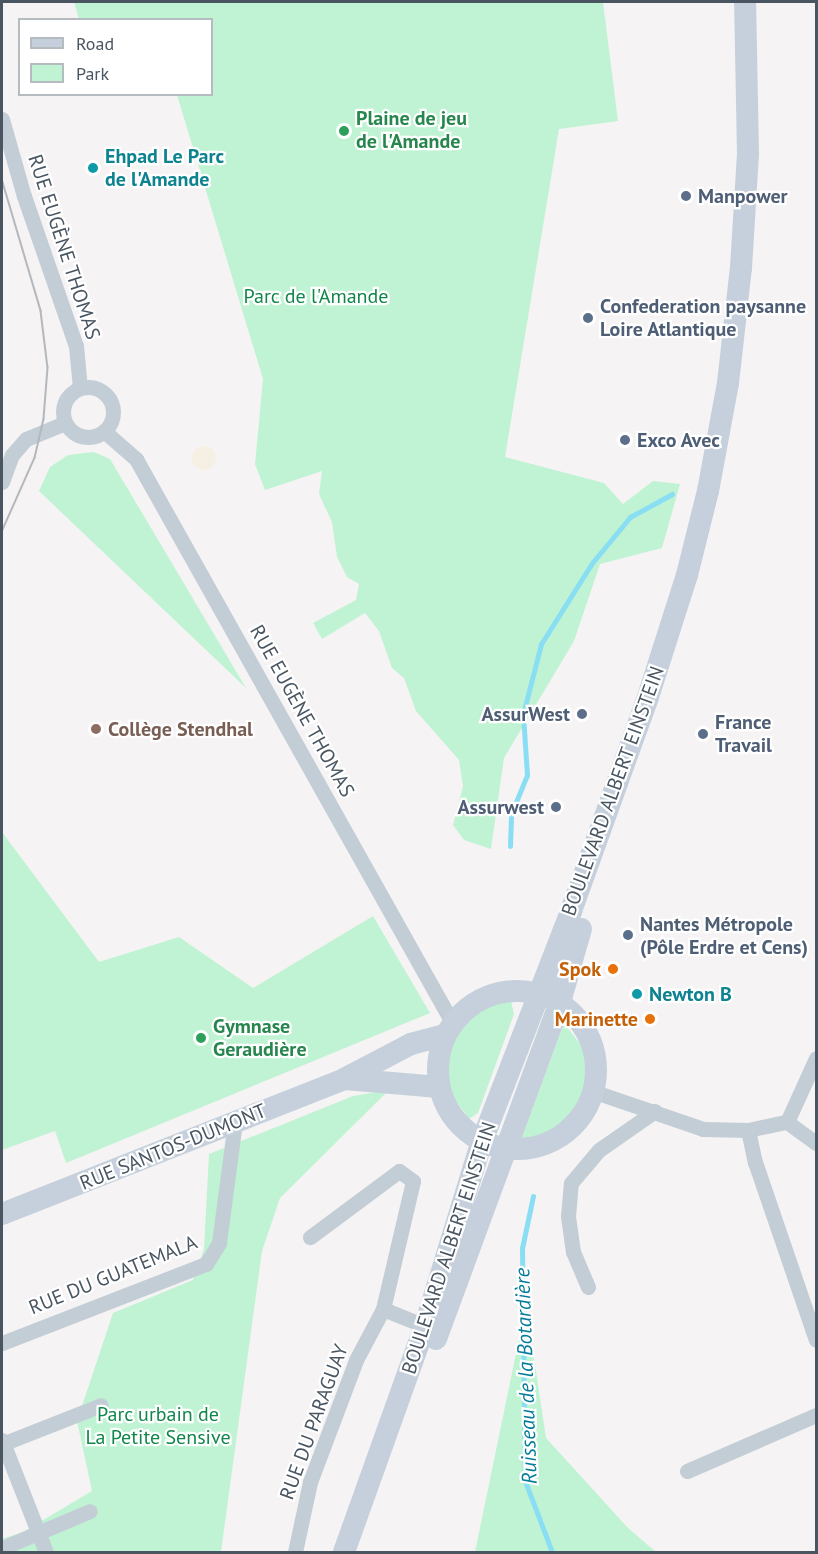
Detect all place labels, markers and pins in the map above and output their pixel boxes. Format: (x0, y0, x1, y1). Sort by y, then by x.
place label: Plaine de jeu de l'Amande (356, 107, 467, 154)
marker: Plaine de jeu de l'Amande (337, 124, 351, 138)
place label: Ehpad Le Parc de l'Amande (105, 144, 224, 191)
marker: Ehpad Le Parc de l'Amande (86, 161, 100, 175)
place label: Manpower (698, 184, 788, 208)
marker: Manpower (679, 189, 693, 203)
place label: Confederation paysanne Loire Atlantique (600, 294, 806, 341)
marker: Confederation paysanne Loire Atlantique (581, 311, 595, 325)
place label: Exco Avec (637, 428, 721, 452)
marker: Exco Avec (618, 433, 632, 447)
place label: AssurWest (481, 702, 570, 726)
marker: AssurWest (575, 707, 589, 721)
place label: France Travail (715, 710, 772, 757)
place label: Collège Stendhal (108, 717, 253, 741)
marker: Collège Stendhal (89, 722, 103, 736)
marker: France Travail (696, 727, 710, 741)
place label: Assurwest (457, 795, 544, 819)
marker: Assurwest (549, 800, 563, 814)
place label: Nantes Métropole (Pôle Erdre et Cens) (640, 912, 808, 959)
marker: Nantes Métropole (Pôle Erdre et Cens) (621, 928, 635, 942)
place label: Spok (559, 957, 601, 981)
marker: Spok (606, 962, 620, 976)
place label: Newton B (649, 982, 732, 1006)
marker: Newton B (630, 987, 644, 1001)
place label: Marinette (555, 1007, 638, 1031)
marker: Marinette (643, 1012, 657, 1026)
place label: Gymnase Geraudière (213, 1014, 307, 1061)
marker: Gymnase Geraudière (194, 1031, 208, 1045)

